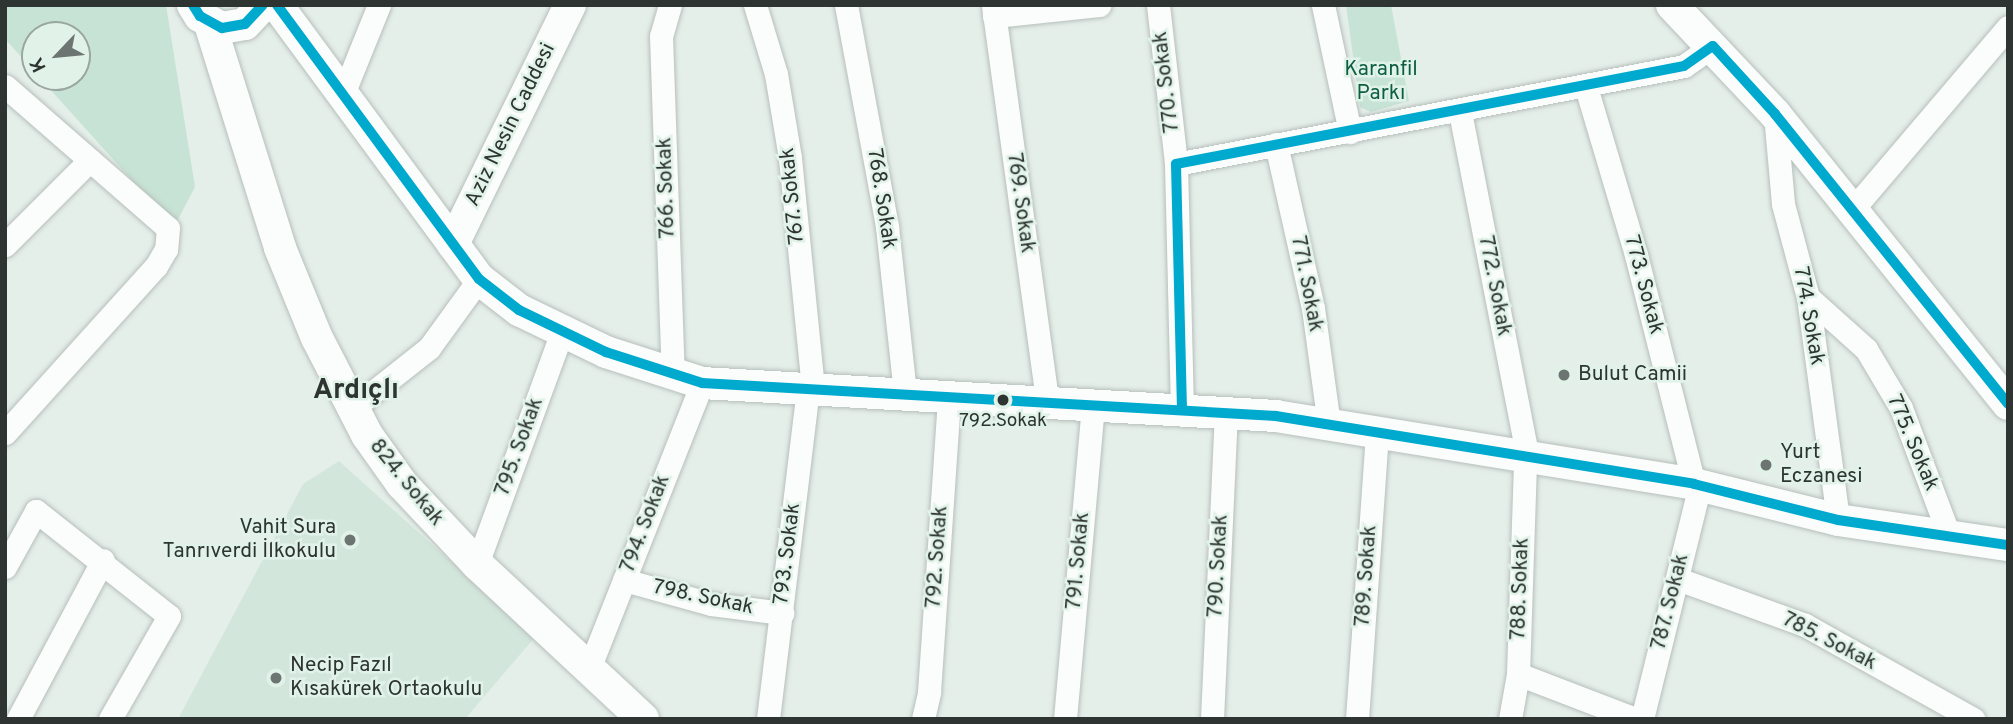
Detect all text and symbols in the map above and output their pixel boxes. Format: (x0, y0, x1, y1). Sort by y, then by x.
north arrow (21, 21, 91, 91)
street label: 770. Sokak (1148, 30, 1186, 134)
street label: Aziz Nesin Caddesi (461, 39, 561, 211)
text: K (25, 53, 53, 76)
park label: Karanfil Parkı (1344, 57, 1418, 107)
street label: 766. Sokak (653, 137, 681, 239)
street label: 767. Sokak (775, 146, 811, 246)
street label: 768. Sokak (861, 147, 901, 251)
street label: 769. Sokak (1001, 151, 1039, 255)
street label: 773. Sokak (1618, 233, 1668, 337)
street label: 771. Sokak (1284, 234, 1328, 334)
street label: 772. Sokak (1472, 234, 1516, 338)
street label: 774. Sokak (1787, 265, 1829, 367)
place label: Bulut Camii (1578, 362, 1687, 388)
marker: Bulut Camii (1556, 367, 1572, 383)
district label: Ardıçlı (313, 374, 399, 408)
street label: 775. Sokak (1880, 391, 1944, 495)
marker: 792.Sokak (996, 393, 1010, 407)
street label: 795. Sokak (491, 394, 549, 500)
place label: 792.Sokak (959, 411, 1047, 433)
street label: 824. Sokak (363, 434, 449, 532)
place label: Yurt Eczanesi (1780, 440, 1862, 490)
marker: Yurt Eczanesi (1758, 457, 1774, 473)
street label: 794. Sokak (616, 471, 676, 577)
street label: 793. Sokak (769, 502, 807, 606)
street label: 792. Sokak (922, 505, 954, 609)
street label: 791. Sokak (1062, 511, 1096, 611)
street label: 790. Sokak (1204, 514, 1234, 618)
place label: Vahit Sura Tanrıverdi İlkokulu (163, 515, 336, 565)
street label: 789. Sokak (1351, 524, 1383, 628)
marker: Vahit Sura Tanrıverdi İlkokulu (342, 532, 358, 548)
street label: 788. Sokak (1507, 537, 1535, 641)
street label: 787. Sokak (1647, 551, 1695, 653)
street label: 798. Sokak (650, 575, 756, 621)
street label: 785. Sokak (1778, 607, 1880, 677)
place label: Necip Fazıl Kısakürek Ortaokulu (290, 653, 482, 703)
marker: Necip Fazıl Kısakürek Ortaokulu (268, 670, 284, 686)

